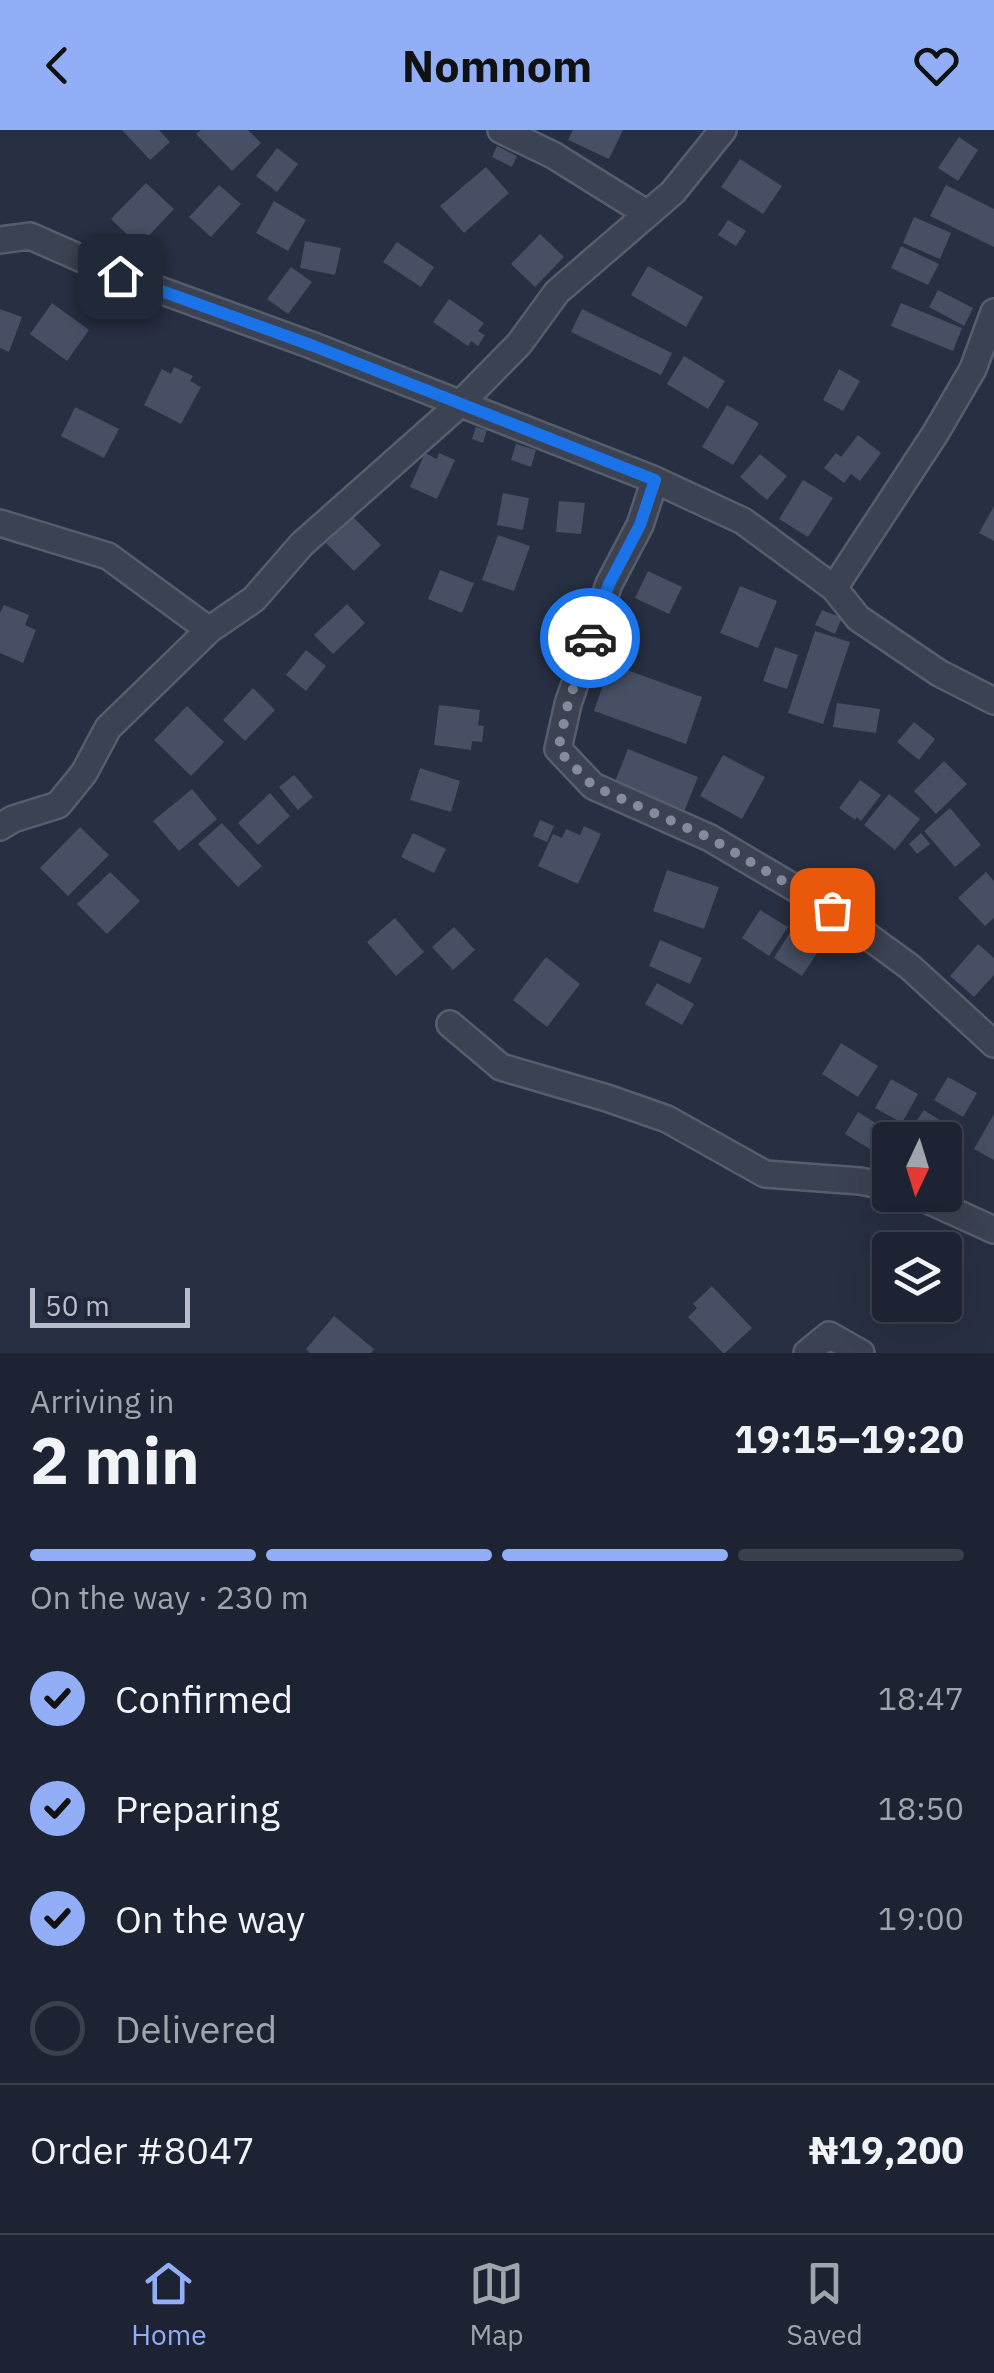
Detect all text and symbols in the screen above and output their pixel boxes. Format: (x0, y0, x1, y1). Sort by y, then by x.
text: Nomnom (402, 36, 592, 94)
icon: back (30, 38, 85, 93)
icon: heart (909, 38, 964, 93)
pin (78, 234, 163, 319)
icon: home (93, 249, 148, 304)
courier (540, 588, 640, 688)
icon: car (563, 611, 618, 666)
pin (790, 868, 875, 953)
icon: bag (805, 883, 860, 938)
north arrow (872, 1122, 962, 1212)
map controls (872, 1122, 962, 1322)
button: layers (872, 1232, 962, 1322)
scale bar (30, 1283, 190, 1328)
text: 50 m (45, 1287, 110, 1324)
text: Arriving in (30, 1380, 175, 1422)
text: 19:15–19:20 (734, 1414, 964, 1463)
text: 2 min (30, 1417, 200, 1502)
text: On the way · 230 m (30, 1576, 309, 1618)
icon: check (30, 1671, 85, 1726)
text: Confirmed (115, 1674, 293, 1723)
text: 18:47 (878, 1677, 964, 1719)
icon: check (30, 1781, 85, 1836)
text: Preparing (115, 1784, 280, 1833)
text: 18:50 (878, 1787, 964, 1829)
icon: check (30, 1891, 85, 1946)
text: On the way (115, 1894, 305, 1943)
text: 19:00 (878, 1897, 964, 1939)
text: Delivered (115, 2004, 277, 2053)
text: Order #8047 (30, 2125, 255, 2174)
text: ₦19,200 (809, 2125, 964, 2174)
tab: Home (131, 2256, 207, 2353)
tab: Map (469, 2256, 524, 2353)
tab: Saved (787, 2256, 863, 2353)

